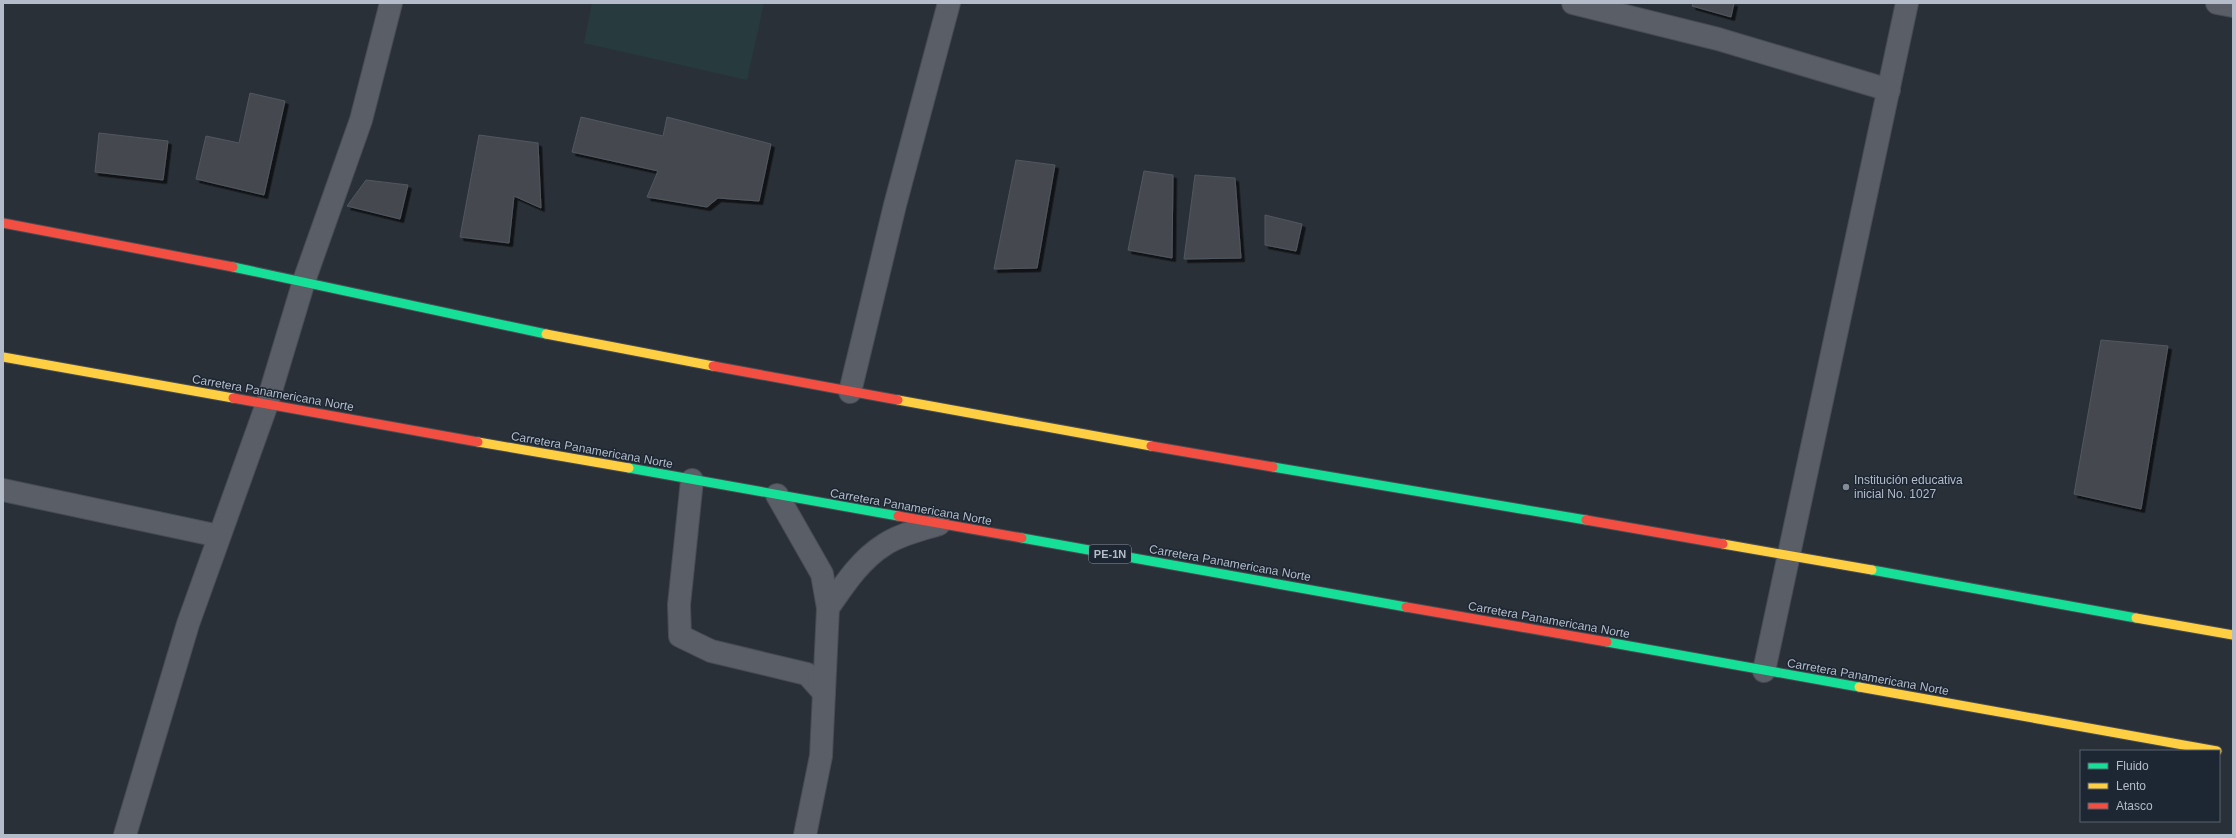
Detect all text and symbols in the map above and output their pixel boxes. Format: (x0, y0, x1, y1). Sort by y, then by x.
street label: Carretera Panamericana Norte (191, 372, 355, 414)
street label: Carretera Panamericana Norte (510, 429, 674, 471)
place label: Institución educativa inicial No. 1027 (1854, 473, 1963, 501)
marker: Institución educativa inicial No. 1027 (1841, 482, 1851, 492)
street label: Carretera Panamericana Norte (829, 486, 993, 528)
street label: Carretera Panamericana Norte (1148, 542, 1312, 584)
road number: PE-1N (1089, 545, 1131, 563)
street label: Carretera Panamericana Norte (1467, 599, 1631, 641)
street label: Carretera Panamericana Norte (1786, 656, 1950, 698)
legend (2080, 750, 2220, 822)
text: Fluido (2116, 759, 2149, 773)
text: Lento (2116, 779, 2146, 793)
text: Atasco (2116, 799, 2153, 813)

